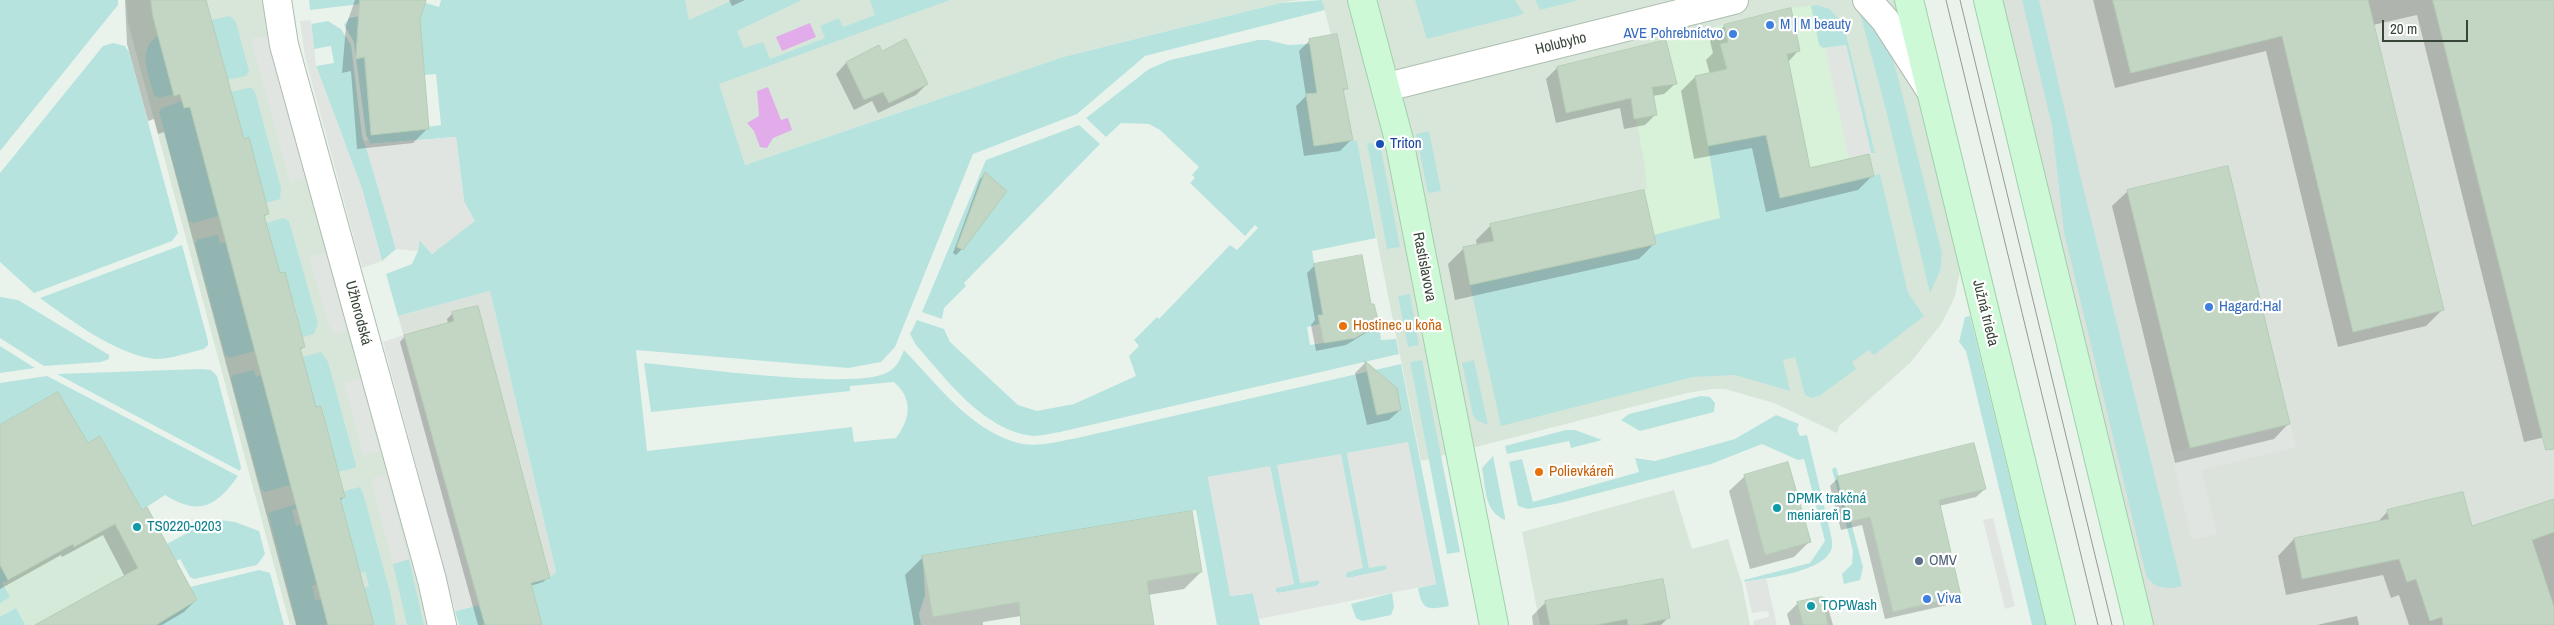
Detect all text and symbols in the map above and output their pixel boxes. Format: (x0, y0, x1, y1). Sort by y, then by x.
scale bar (2384, 10, 2470, 42)
place label: M | M beauty (1780, 16, 1851, 34)
text: 20 m (2390, 18, 2417, 39)
marker: M | M beauty (1764, 19, 1776, 31)
place label: AVE Pohrebníctvo (1623, 25, 1723, 43)
marker: AVE Pohrebníctvo (1727, 28, 1739, 40)
street label: Holubyho (1534, 29, 1588, 59)
place label: Triton (1390, 135, 1422, 153)
marker: Triton (1374, 138, 1386, 150)
street label: Rastislavova (1408, 231, 1440, 303)
street label: Južná trieda (1968, 278, 2002, 348)
street label: Užhorodská (341, 279, 375, 347)
place label: Hagard:Hal (2219, 298, 2281, 316)
marker: Hagard:Hal (2203, 301, 2215, 313)
place label: Hostinec u koňa (1353, 317, 1442, 335)
marker: Hostinec u koňa (1337, 320, 1349, 332)
place label: Polievkáreň (1549, 463, 1614, 481)
marker: Polievkáreň (1533, 466, 1545, 478)
place label: DPMK trakčná meniareň B (1787, 490, 1866, 525)
marker: DPMK trakčná meniareň B (1771, 502, 1783, 514)
place label: TS0220-0203 (147, 518, 222, 536)
marker: TS0220-0203 (131, 521, 143, 533)
place label: OMV (1929, 552, 1957, 570)
marker: OMV (1913, 555, 1925, 567)
place label: Viva (1937, 590, 1961, 608)
marker: Viva (1921, 593, 1933, 605)
place label: TOPWash (1821, 597, 1877, 615)
marker: TOPWash (1805, 600, 1817, 612)

